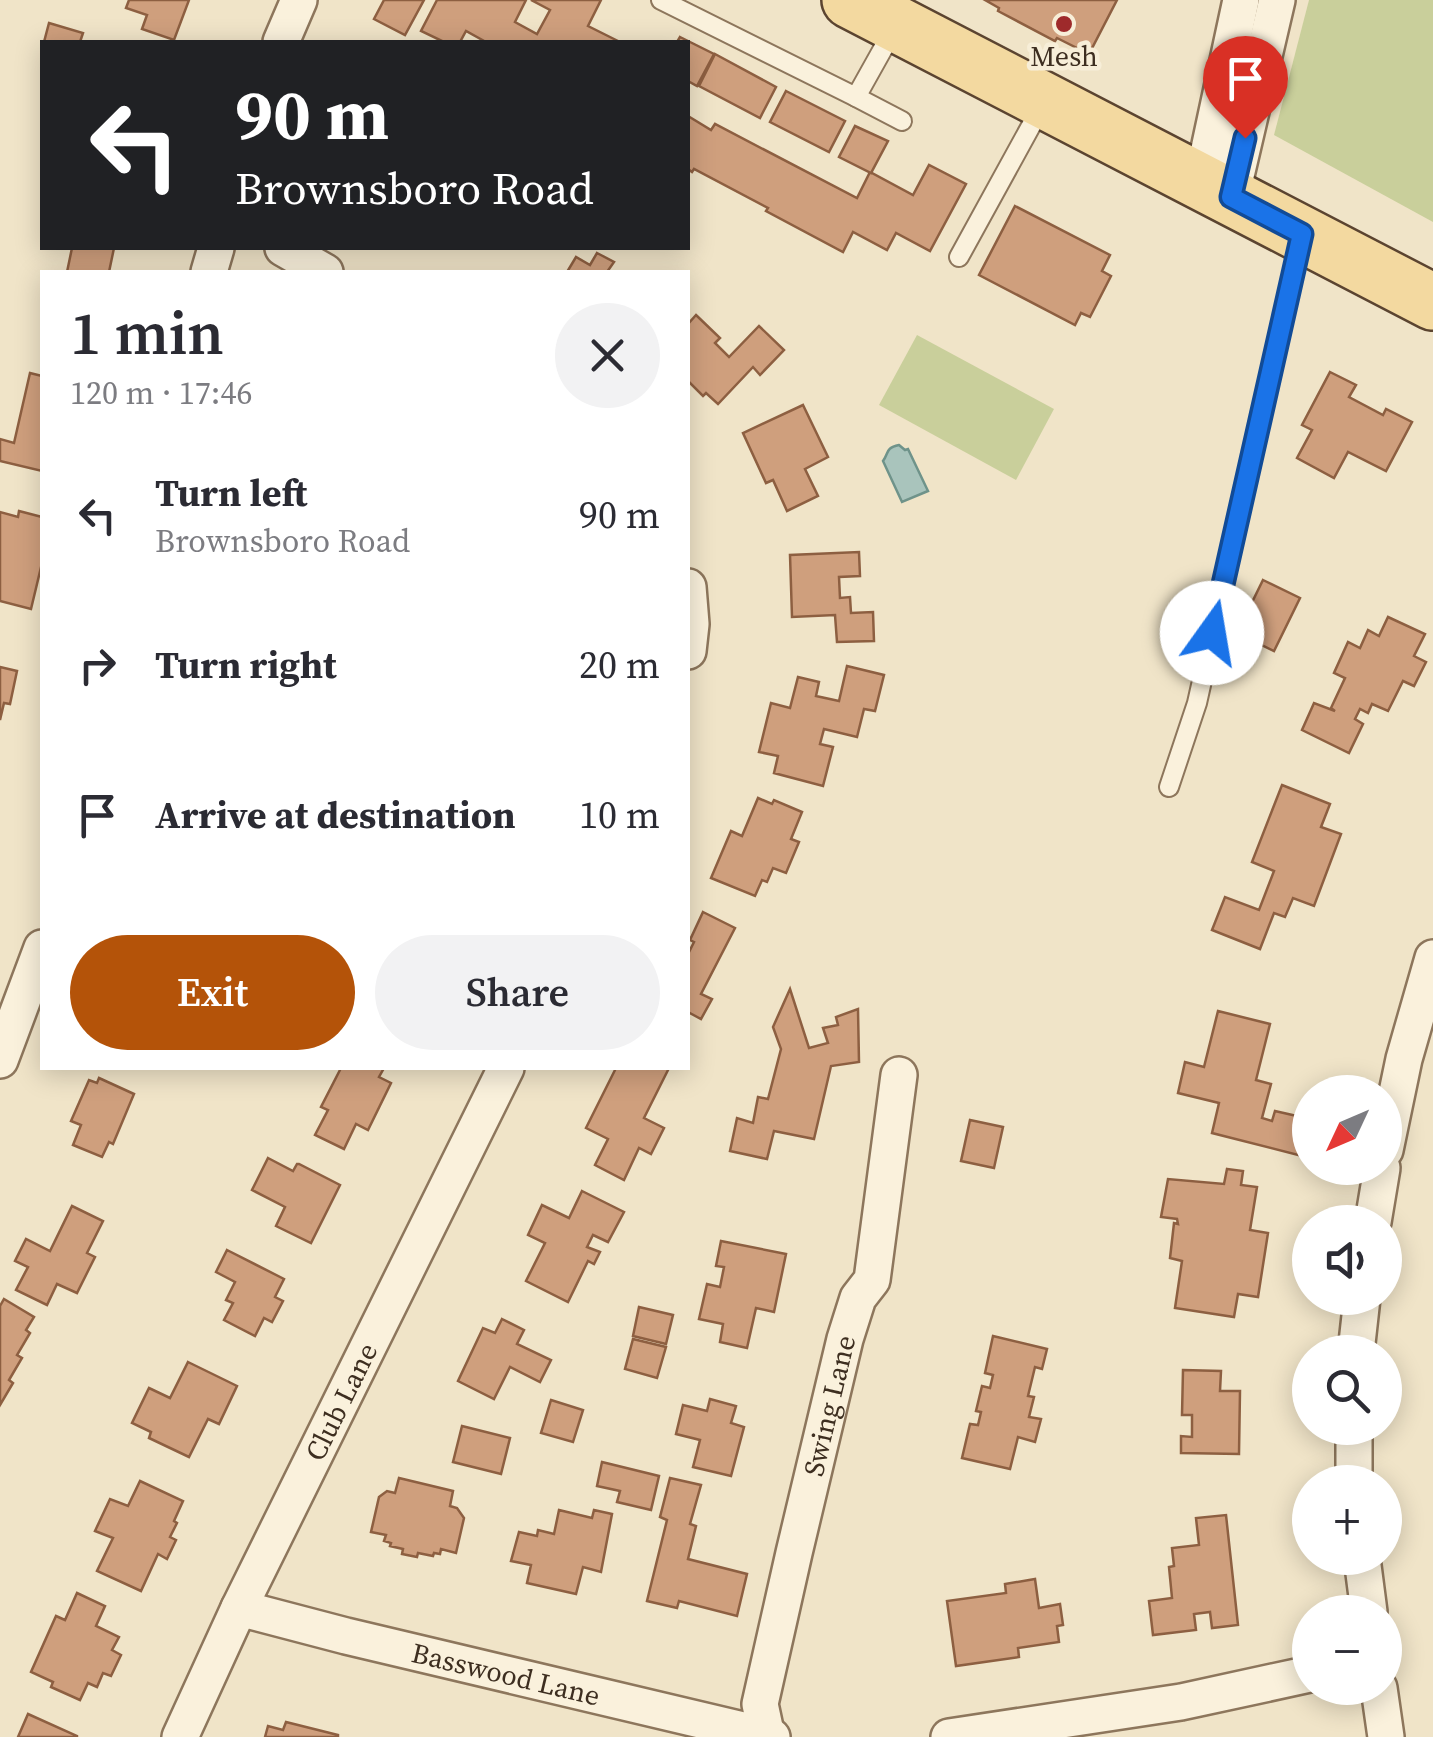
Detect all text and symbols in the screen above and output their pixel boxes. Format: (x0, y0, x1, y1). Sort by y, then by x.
marker: Mesh (1053, 13, 1075, 35)
pin (1203, 36, 1288, 139)
place label: Mesh (1030, 37, 1098, 75)
icon: arrive (1218, 51, 1273, 106)
text: 90 m (235, 66, 389, 162)
icon: left (70, 80, 200, 210)
text: Brownsboro Road (235, 157, 594, 219)
text: 1 min (70, 292, 224, 374)
button: close (555, 303, 660, 408)
text: 120 m · 17:46 (70, 371, 252, 415)
text: Turn left (155, 467, 307, 519)
icon: left (70, 488, 125, 543)
text: 90 m (579, 489, 660, 541)
text: Brownsboro Road (155, 519, 410, 563)
position arrow (1160, 581, 1264, 685)
icon: right (70, 638, 125, 693)
text: Turn right (155, 639, 337, 691)
text: 20 m (579, 639, 660, 691)
icon: arrive (70, 788, 125, 843)
text: Arrive at destination (155, 789, 516, 841)
text: 10 m (579, 789, 660, 841)
button: Exit (70, 935, 355, 1050)
button: Share (375, 935, 660, 1050)
north arrow (1292, 1075, 1402, 1185)
map controls (1292, 1075, 1402, 1705)
button: sound (1292, 1205, 1402, 1315)
street label: Swing Lane (794, 1331, 864, 1480)
button: search (1292, 1335, 1402, 1445)
street label: Club Lane (296, 1336, 386, 1467)
button: + (1292, 1465, 1402, 1575)
button: − (1292, 1595, 1402, 1705)
street label: Basswood Lane (408, 1633, 604, 1715)

